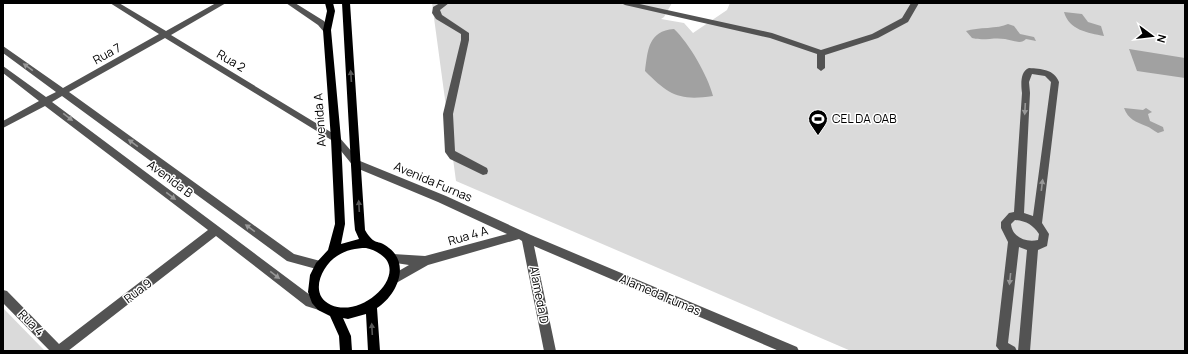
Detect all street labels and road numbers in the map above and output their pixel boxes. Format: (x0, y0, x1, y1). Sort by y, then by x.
street label: Rua 7 (90, 39, 124, 68)
street label: Rua 2 (214, 45, 249, 76)
street label: Avenida A (309, 92, 330, 147)
street label: Avenida B (144, 156, 197, 201)
street label: Avenida Furnas (391, 157, 475, 206)
street label: Rua 4 A (446, 222, 490, 249)
street label: Alameda D (526, 265, 553, 325)
street label: Alameda Fumas (617, 270, 703, 319)
street label: Rua 9 (120, 274, 155, 307)
street label: Rua 4 (15, 306, 48, 340)

